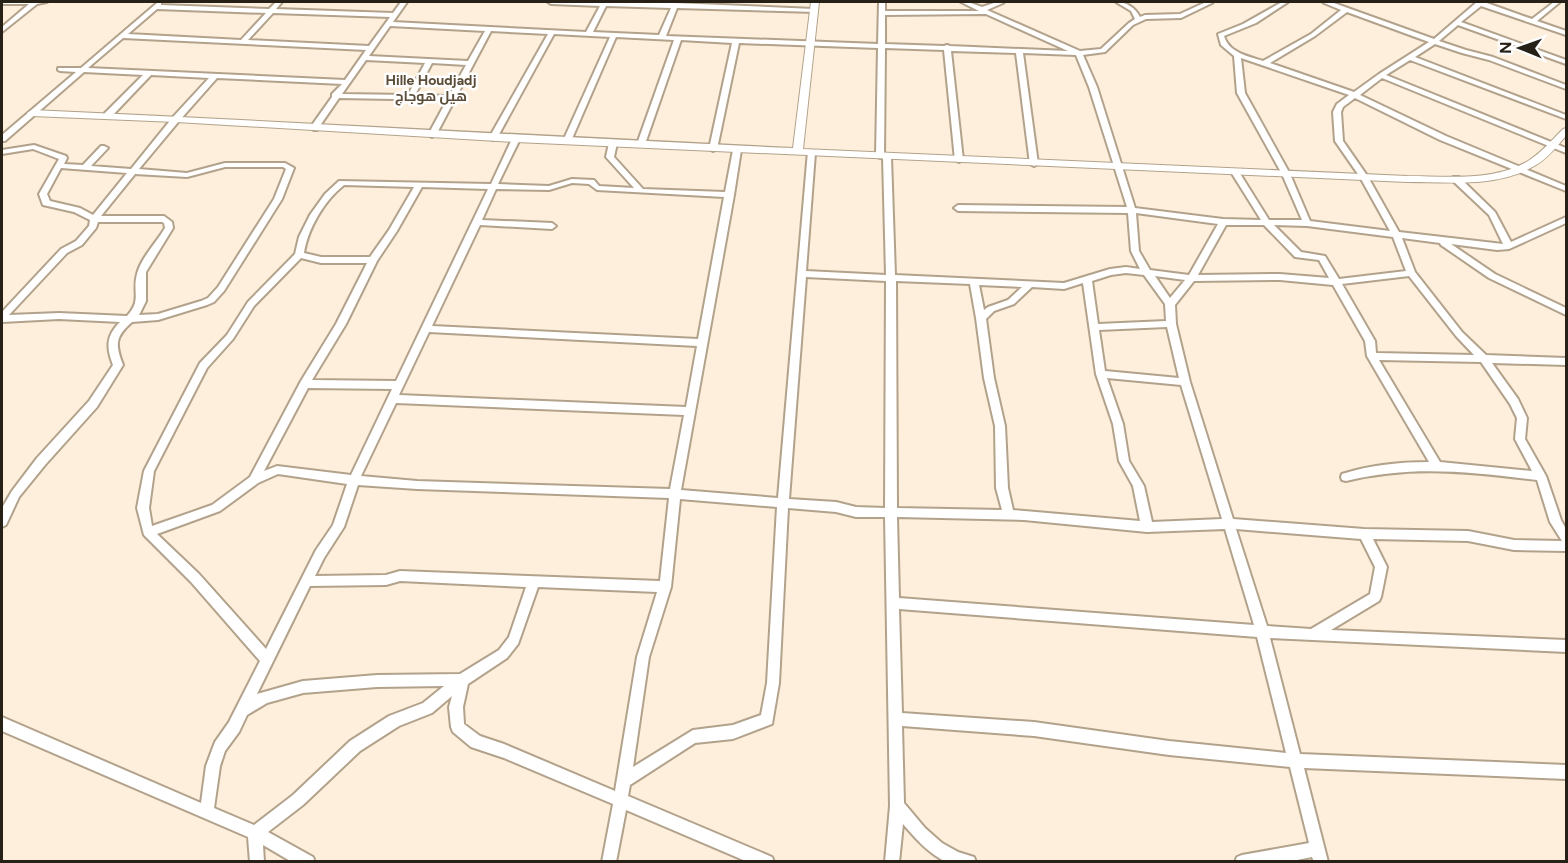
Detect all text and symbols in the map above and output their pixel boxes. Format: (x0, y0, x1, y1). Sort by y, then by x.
north arrow (1490, 18, 1550, 78)
text: N (1496, 41, 1515, 54)
district label: Hille Houdjadj هيل هوجاج (386, 72, 477, 106)

